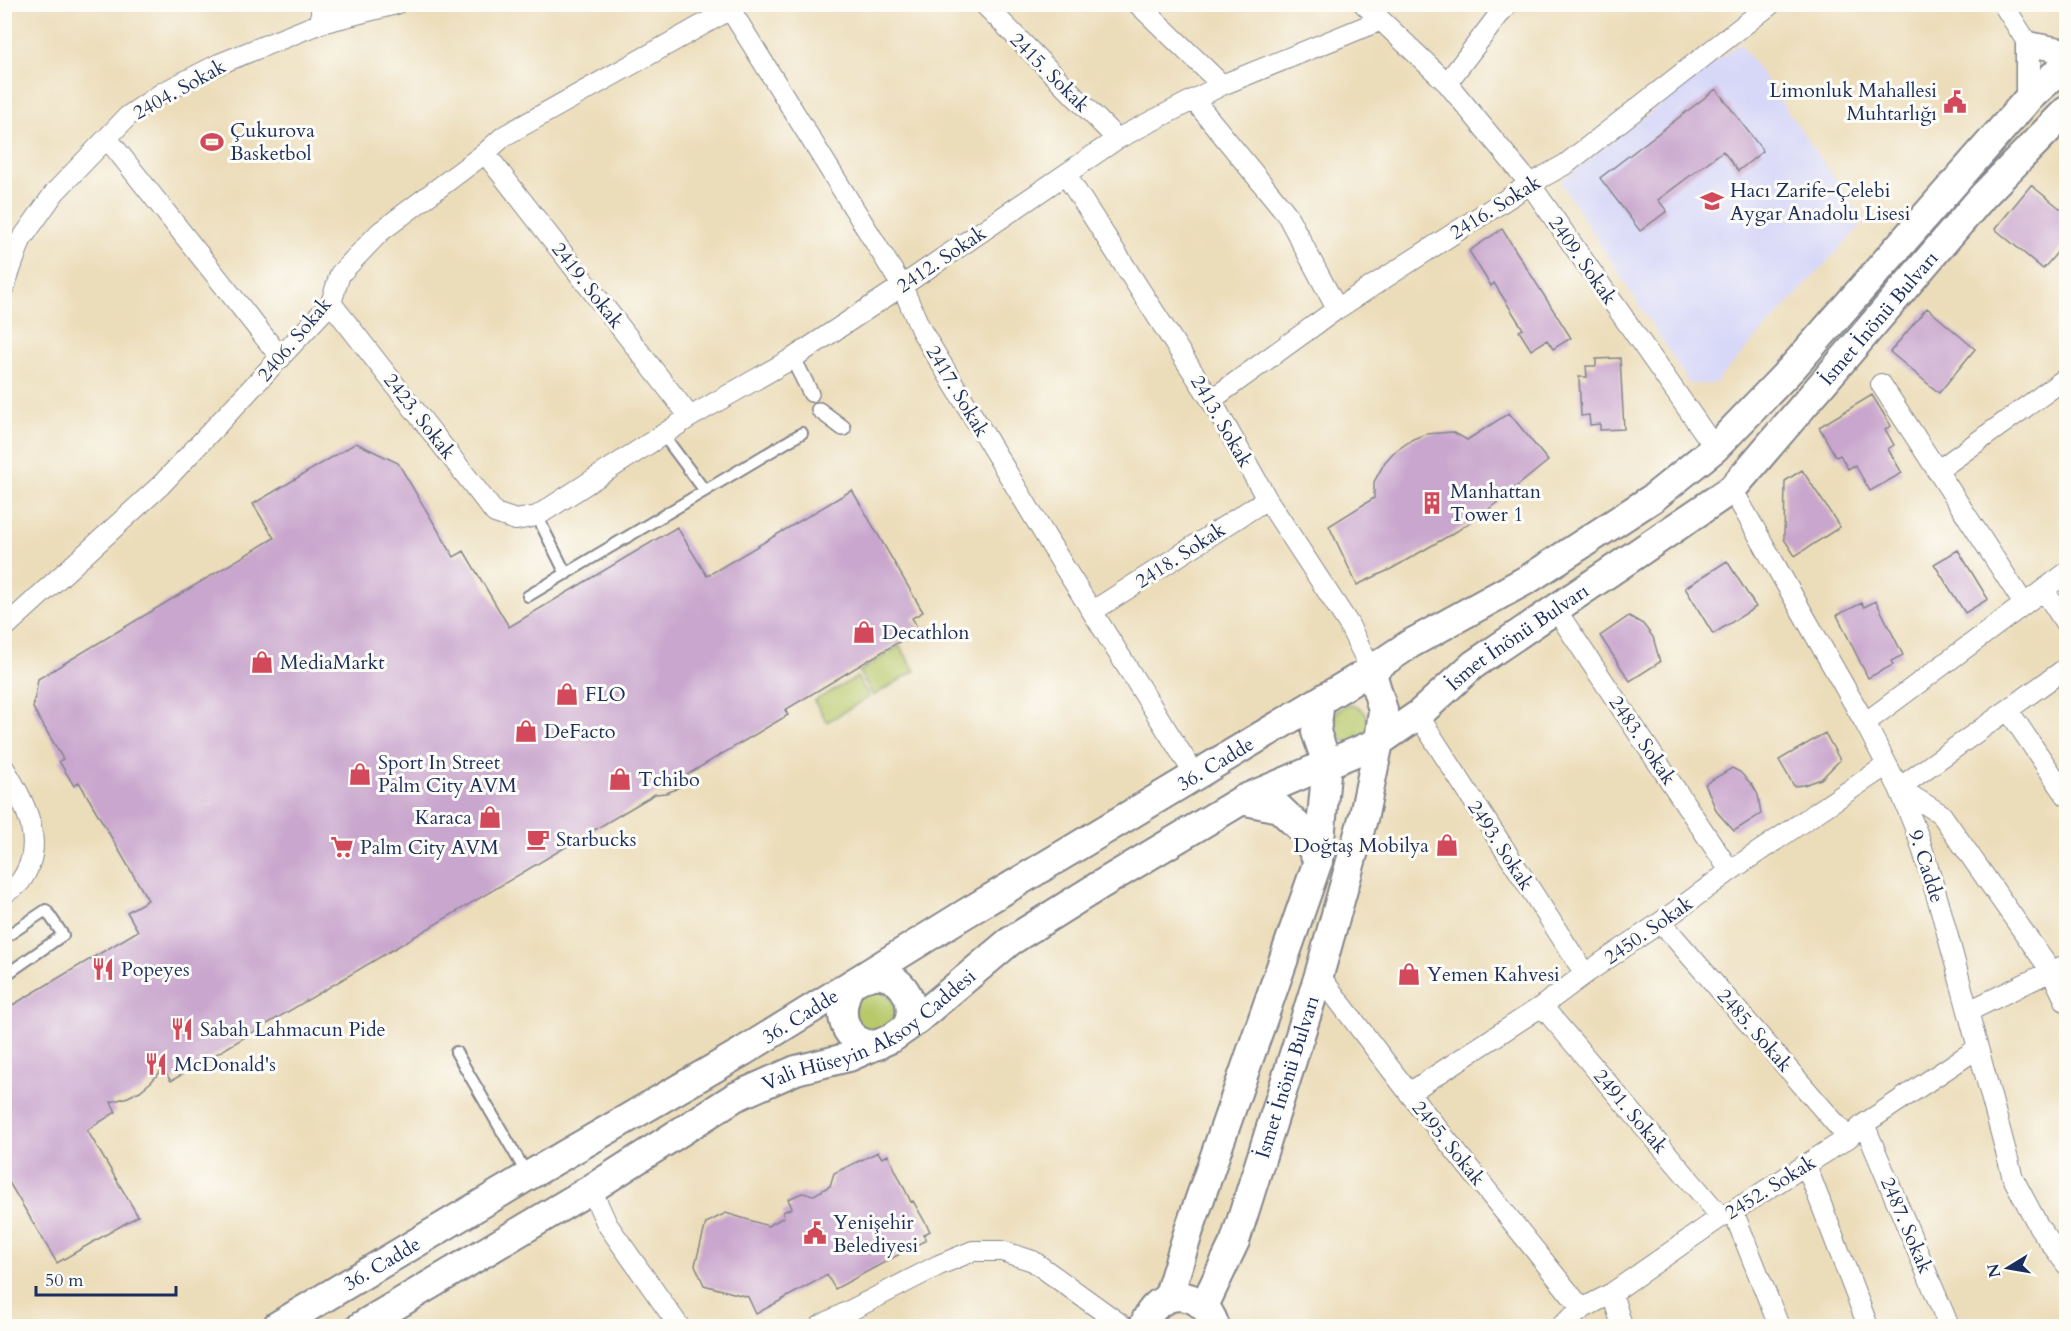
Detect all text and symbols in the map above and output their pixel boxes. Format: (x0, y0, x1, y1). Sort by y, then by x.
street label: 2415. Sokak (1004, 27, 1096, 118)
street label: 2404. Sokak (128, 53, 231, 126)
place label: Limonluk Mahallesi Muhtarlığı (1769, 77, 1937, 127)
public building icon: Limonluk Mahallesi Muhtarlığı (1942, 89, 1968, 115)
place label: Çukurova Basketbol (230, 117, 315, 167)
sports icon: Çukurova Basketbol (199, 129, 225, 155)
street label: 2416. Sokak (1445, 169, 1546, 246)
place label: Hacı Zarife-Çelebi Aygar Anadolu Lisesi (1730, 177, 1911, 227)
school or university icon: Hacı Zarife-Çelebi Aygar Anadolu Lisesi (1699, 188, 1725, 214)
street label: 2409. Sokak (1542, 211, 1623, 310)
street label: 2412. Sokak (891, 219, 991, 299)
street label: 2419. Sokak (545, 237, 630, 334)
street label: İsmet İnönü Bulvarı (1814, 245, 1944, 391)
street label: 2406. Sokak (251, 291, 338, 387)
street label: 2417. Sokak (920, 340, 996, 442)
street label: 2423. Sokak (377, 368, 462, 465)
street label: 2413. Sokak (1184, 370, 1259, 473)
place label: Manhattan Tower 1 (1450, 478, 1542, 528)
building icon: Manhattan Tower 1 (1419, 490, 1445, 516)
street label: 2418. Sokak (1130, 516, 1231, 595)
street label: İsmet İnönü Bulvarı (1440, 577, 1594, 697)
shop icon: Decathlon (851, 619, 877, 645)
place label: Decathlon (882, 619, 970, 646)
shop icon: MediaMarkt (249, 649, 275, 675)
place label: MediaMarkt (280, 649, 385, 676)
shop icon: FLO (554, 681, 580, 707)
place label: FLO (585, 681, 626, 708)
street label: 2483. Sokak (1603, 690, 1683, 790)
shop icon: DeFacto (513, 718, 539, 744)
place label: DeFacto (544, 718, 616, 745)
street label: 36. Cadde (1172, 730, 1259, 797)
place label: Sport In Street Palm City AVM (378, 749, 517, 799)
shop icon: Sport In Street Palm City AVM (347, 761, 373, 787)
shop icon: Tchibo (607, 766, 633, 792)
place label: Tchibo (638, 766, 700, 793)
street label: 2493. Sokak (1461, 795, 1540, 896)
place label: Karaca (415, 804, 472, 831)
shop icon: Karaca (477, 804, 503, 830)
cafe icon: Starbucks (525, 826, 551, 852)
place label: Starbucks (556, 826, 637, 853)
street label: 9. Cadde (1902, 826, 1951, 906)
place label: Doğtaş Mobilya (1293, 832, 1429, 859)
shop icon: Doğtaş Mobilya (1434, 832, 1460, 858)
supermarket icon: Palm City AVM (329, 834, 355, 860)
place label: Palm City AVM (360, 834, 499, 861)
street label: 2450. Sokak (1599, 890, 1698, 971)
restaurant icon: Popeyes (90, 956, 116, 982)
place label: Popeyes (121, 956, 190, 983)
shop icon: Yemen Kahvesi (1396, 961, 1422, 987)
place label: Yemen Kahvesi (1427, 961, 1560, 988)
street label: Vali Hüseyin Aksoy Caddesi (758, 963, 982, 1097)
street label: 36. Cadde (757, 983, 844, 1050)
street label: 2485. Sokak (1711, 983, 1799, 1078)
street label: İsmet İnönü Bulvarı (1249, 992, 1326, 1162)
restaurant icon: Sabah Lahmacun Pide (169, 1016, 195, 1042)
place label: Sabah Lahmacun Pide (200, 1016, 386, 1043)
restaurant icon: McDonald's (143, 1051, 169, 1077)
place label: McDonald's (174, 1051, 276, 1078)
street label: 2491. Sokak (1587, 1063, 1674, 1159)
street label: 2495. Sokak (1406, 1095, 1491, 1192)
street label: 2452. Sokak (1720, 1149, 1821, 1226)
street label: 2487. Sokak (1874, 1173, 1939, 1278)
place label: Yenişehir Belediyesi (833, 1209, 918, 1259)
public building icon: Yenişehir Belediyesi (802, 1220, 828, 1246)
street label: 36. Cadde (338, 1230, 426, 1297)
north arrow (1978, 1238, 2038, 1298)
scale bar (36, 1259, 176, 1297)
text: N (1982, 1262, 2006, 1280)
text: 50 m (45, 1268, 84, 1293)

